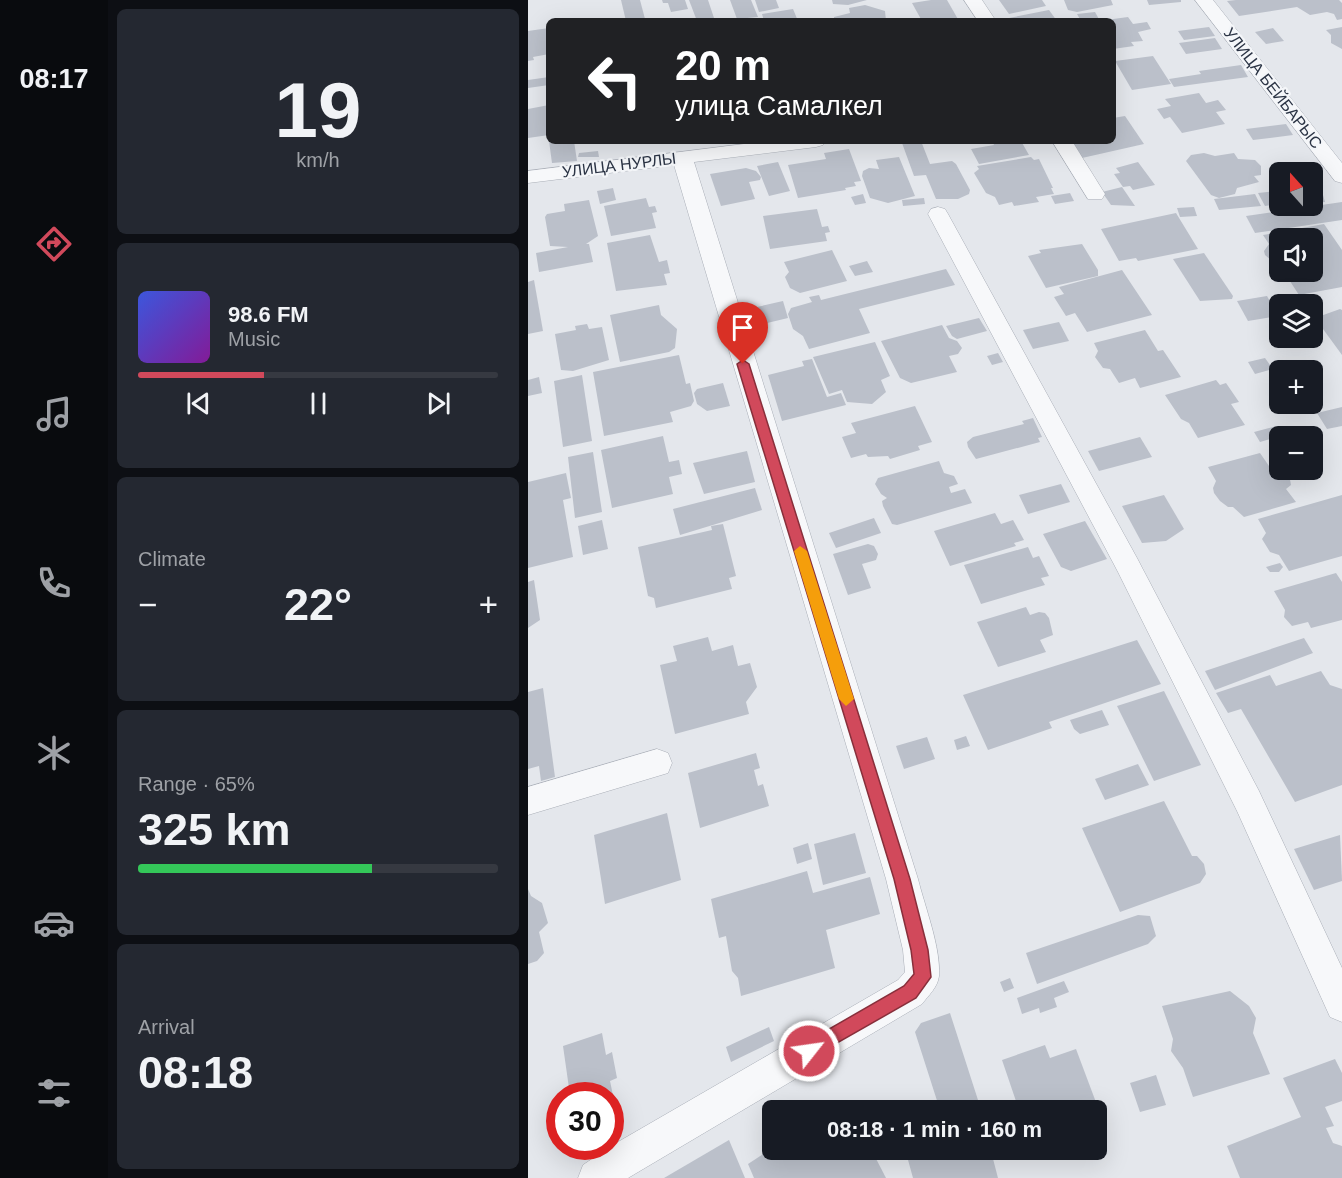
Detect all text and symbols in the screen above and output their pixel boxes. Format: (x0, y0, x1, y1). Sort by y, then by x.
street label: УЛИЦА БЕЙБАРЫС (1221, 24, 1326, 152)
icon: left (576, 42, 654, 120)
text: 20 m (675, 42, 771, 89)
text: 08:17 (19, 64, 89, 94)
text: 19 (275, 66, 361, 154)
text: улица Самалкел (675, 91, 883, 121)
text: km/h (296, 149, 340, 171)
street label: УЛИЦА НУРЛЫ (561, 150, 677, 180)
north arrow (1269, 162, 1323, 216)
map controls (1269, 162, 1323, 480)
icon: directions (33, 223, 75, 265)
button: sound (1269, 228, 1323, 282)
button: layers (1269, 294, 1323, 348)
text: 98.6 FM (228, 302, 309, 327)
pin (717, 302, 768, 364)
icon: arrive (726, 311, 759, 344)
text: Music (228, 328, 280, 350)
button: + (1269, 360, 1323, 414)
icon: previous (182, 387, 215, 420)
icon: pause (302, 387, 335, 420)
icon: next (422, 387, 455, 420)
icon: music (33, 393, 75, 435)
button: − (1269, 426, 1323, 480)
text: Climate (138, 548, 206, 570)
icon: phone (33, 562, 75, 604)
text: 22° (284, 579, 352, 630)
text: − (138, 586, 157, 623)
text: + (479, 586, 498, 623)
icon: climate (33, 732, 75, 774)
text: Range · 65% (138, 773, 255, 795)
text: 325 km (138, 804, 291, 855)
icon: car (33, 902, 75, 944)
text: Arrival (138, 1016, 195, 1038)
position arrow (777, 1019, 841, 1083)
text: 08:18 (138, 1047, 253, 1098)
icon: filters (33, 1072, 75, 1114)
speed limit sign: 30 (546, 1082, 624, 1160)
text: 08:18 · 1 min · 160 m (827, 1117, 1042, 1142)

